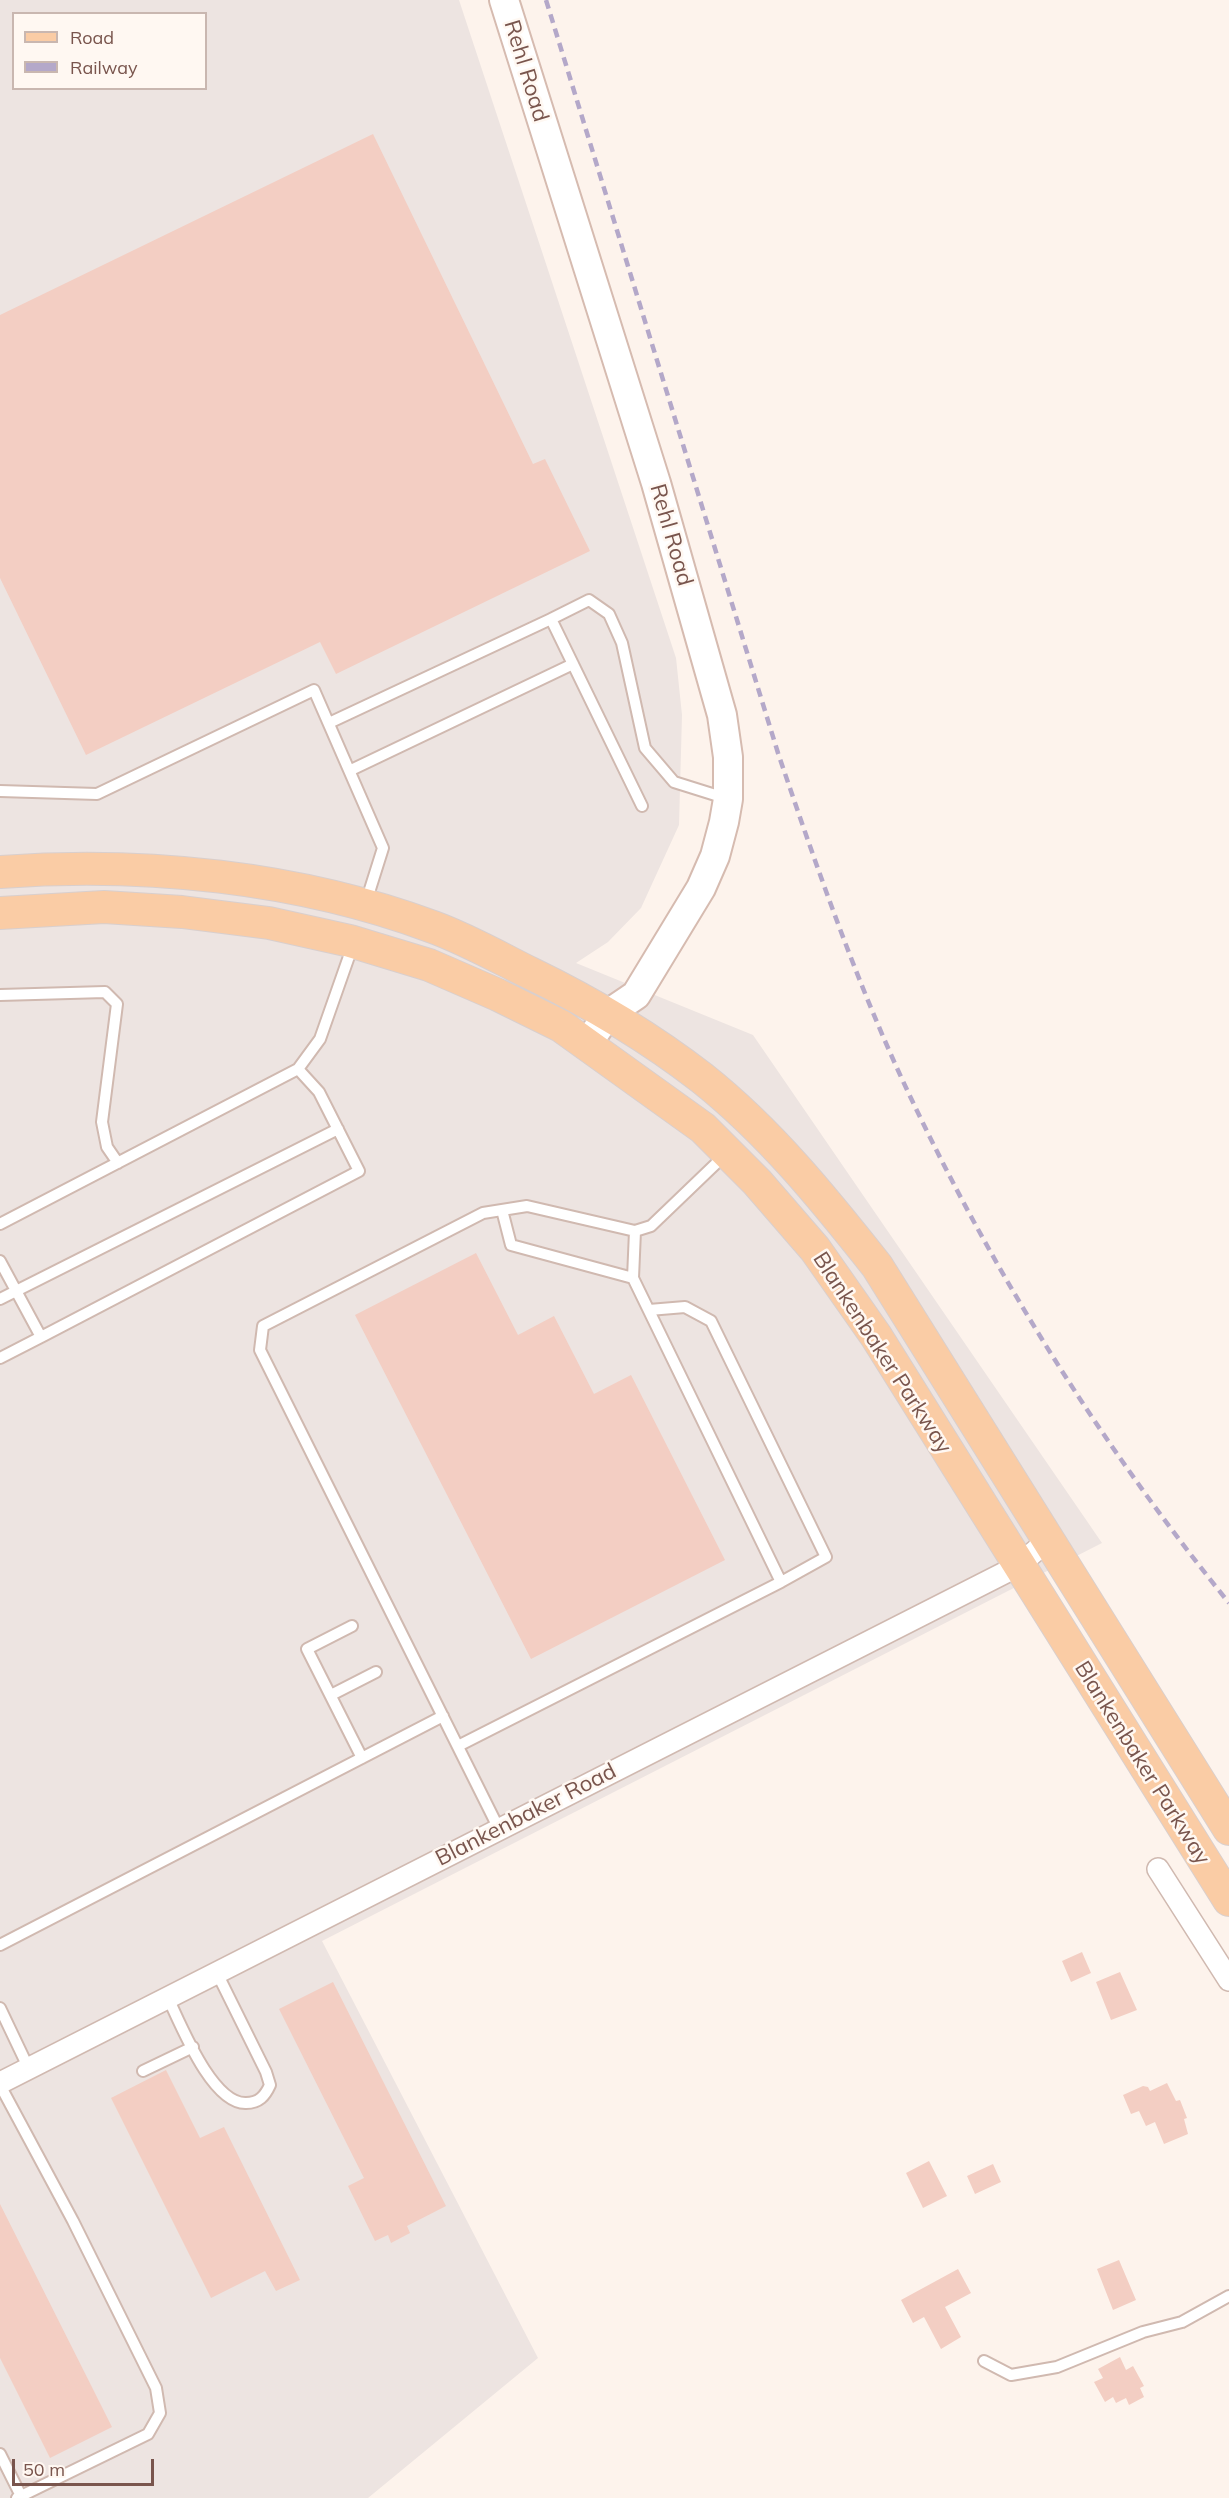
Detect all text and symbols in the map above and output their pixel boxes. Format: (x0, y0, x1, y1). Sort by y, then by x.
legend (12, 12, 207, 90)
street label: Rehl Road (498, 17, 554, 125)
text: Road (70, 26, 114, 49)
text: Railway (70, 56, 138, 79)
street label: Rehl Road (644, 481, 698, 589)
street label: Blankenbaker Parkway (807, 1247, 957, 1459)
street label: Blankenbaker Parkway (1069, 1656, 1215, 1870)
street label: Blankenbaker Road (431, 1758, 621, 1872)
scale bar (15, 2447, 158, 2485)
text: 50 m (23, 2458, 65, 2481)

